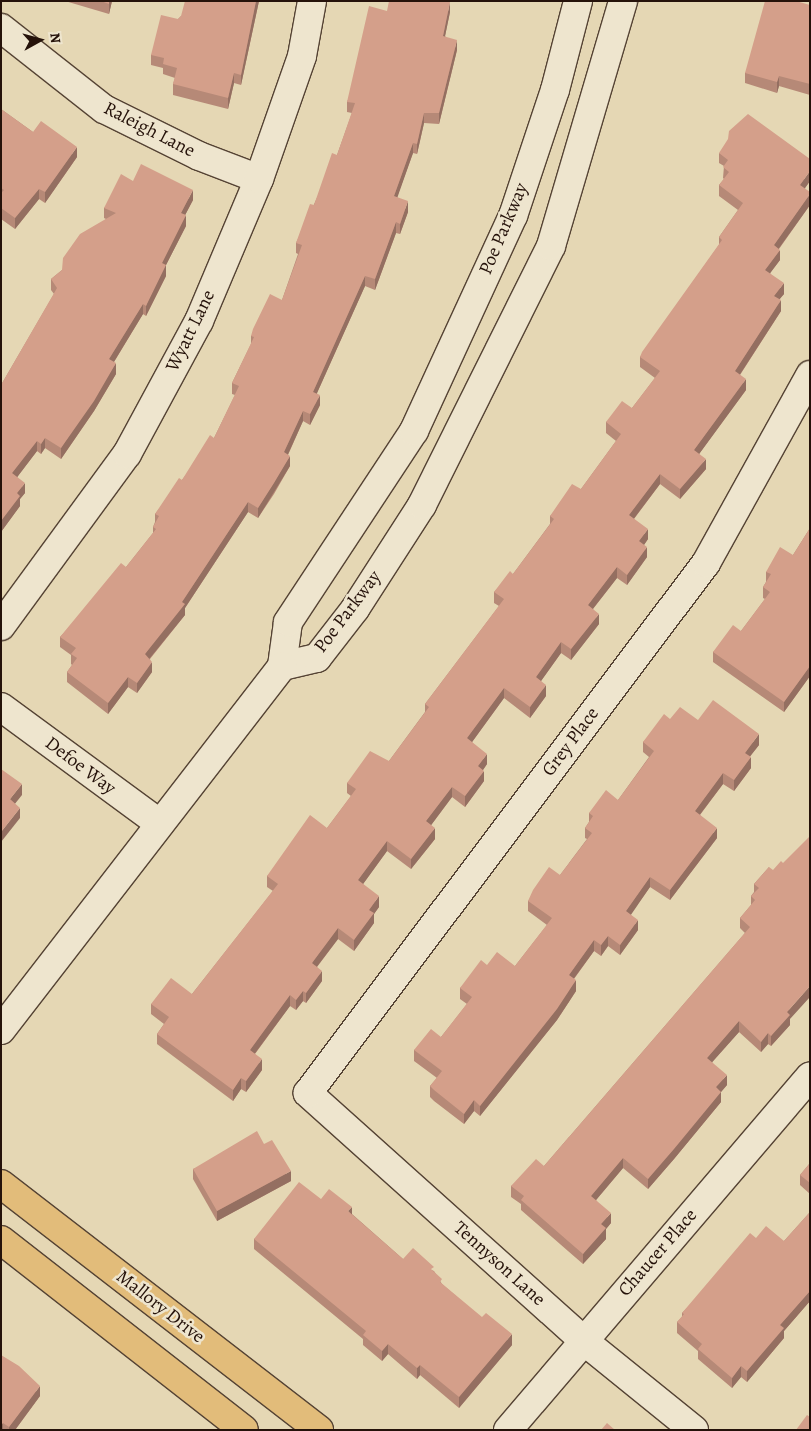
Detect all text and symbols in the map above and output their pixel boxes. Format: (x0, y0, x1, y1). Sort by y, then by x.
north arrow (15, 15, 65, 65)
text: N (45, 32, 65, 44)
street label: Raleigh Lane (100, 97, 198, 163)
street label: Poe Parkway (475, 180, 533, 278)
street label: Wyatt Lane (161, 286, 221, 376)
street label: Poe Parkway (310, 566, 386, 658)
street label: Grey Place (538, 703, 604, 781)
street label: Defoe Way (40, 732, 120, 800)
street label: Chaucer Place (614, 1204, 702, 1302)
street label: Tennyson Lane (449, 1217, 549, 1311)
street label: Mallory Drive (111, 1265, 209, 1349)

